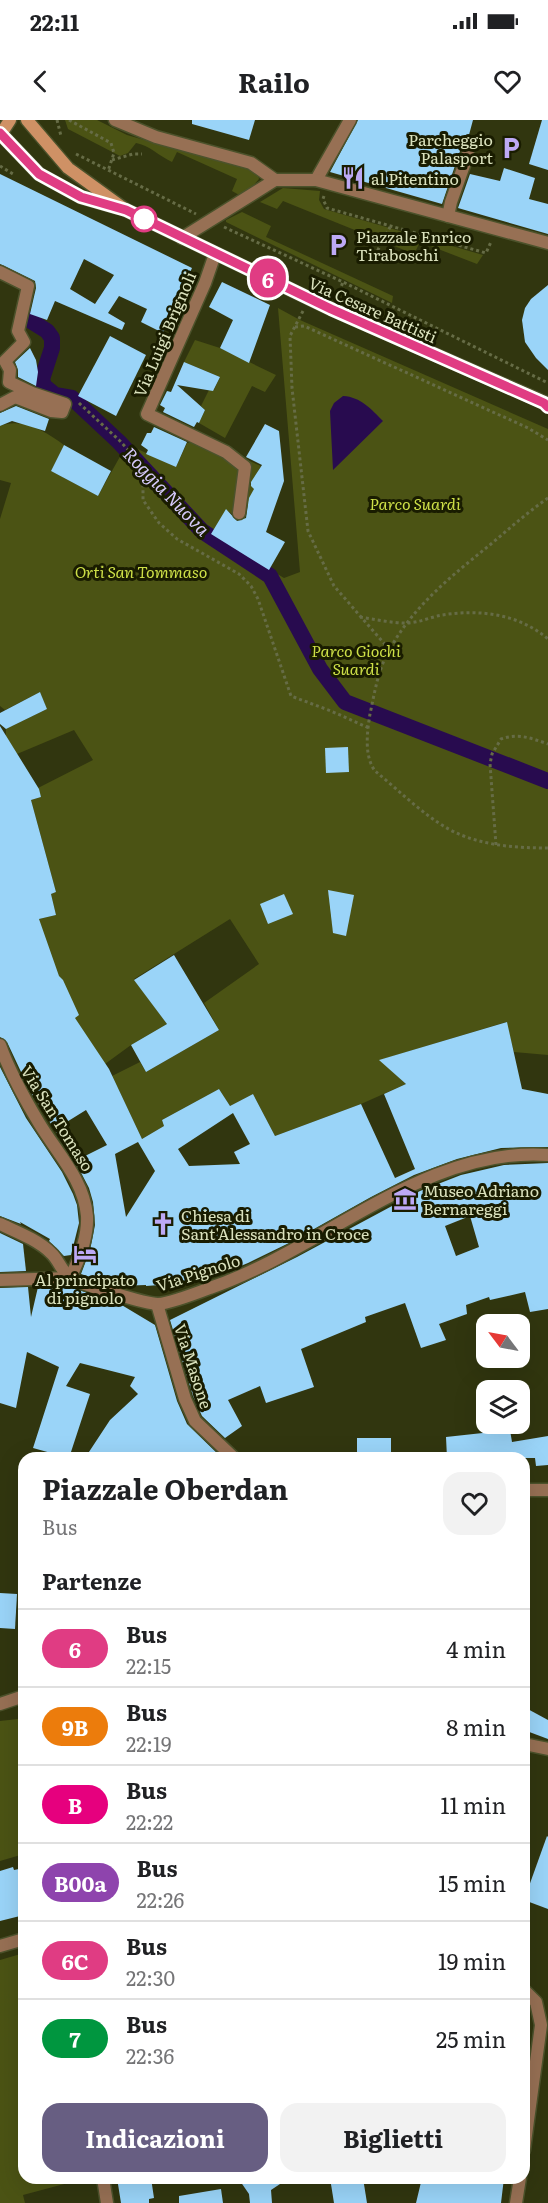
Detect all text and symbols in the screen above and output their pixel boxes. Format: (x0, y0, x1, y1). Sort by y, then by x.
text: 22:11 (30, 5, 79, 38)
text: Railo (238, 61, 310, 101)
icon: back (24, 65, 57, 98)
icon: heart (491, 65, 524, 98)
place label: Parcheggio Palasport (408, 127, 494, 169)
parking icon: Parcheggio Palasport (498, 135, 524, 161)
restaurant icon: al Pitentino (340, 165, 366, 191)
place label: al Pitentino (371, 166, 459, 190)
unlabelled marker (131, 206, 157, 232)
place label: Piazzale Enrico Tiraboschi (356, 224, 471, 266)
parking icon: Piazzale Enrico Tiraboschi (325, 232, 351, 258)
line badge: 6 (248, 258, 288, 298)
text: 6 (262, 263, 274, 294)
street label: Via Luigi Brignoli (127, 268, 201, 400)
street label: Via Cesare Battisti (305, 270, 441, 348)
water label: Roggia Nuova (117, 440, 217, 542)
park label: Parco Suardi (369, 491, 461, 515)
park label: Orti San Tommaso (75, 559, 207, 583)
park label: Parco Giochi Suardi (311, 638, 401, 680)
street label: Via San Tomaso (16, 1060, 100, 1176)
place label: Museo Adriano Bernareggi (423, 1178, 539, 1220)
museum icon: Museo Adriano Bernareggi (392, 1186, 418, 1212)
place label: Chiesa di Sant'Alessandro in Croce (181, 1203, 369, 1245)
church icon: Chiesa di Sant'Alessandro in Croce (150, 1211, 176, 1237)
hotel icon: Al principato di pignolo (72, 1241, 98, 1267)
street label: Via Pignolo (153, 1247, 243, 1297)
place label: Al principato di pignolo (35, 1267, 135, 1309)
north arrow (476, 1314, 530, 1368)
map controls (476, 1314, 530, 1434)
street label: Via Masone (169, 1320, 219, 1412)
button: layers (476, 1380, 530, 1434)
text: Piazzale Oberdan (42, 1467, 288, 1509)
button: heart (443, 1472, 506, 1535)
text: Bus (42, 1511, 77, 1541)
text: Partenze (42, 1564, 142, 1597)
text: Bus (126, 1617, 167, 1650)
text: 4 min (446, 1632, 506, 1665)
text: 6 (69, 1633, 81, 1664)
text: 22:15 (126, 1650, 171, 1680)
text: Bus (126, 1695, 167, 1728)
text: 8 min (446, 1710, 506, 1743)
text: 9B (62, 1711, 88, 1742)
text: 22:19 (126, 1728, 172, 1758)
text: Bus (126, 1773, 167, 1806)
text: 11 min (440, 1788, 506, 1821)
text: B (68, 1789, 82, 1820)
text: 22:22 (126, 1806, 173, 1836)
text: Bus (137, 1851, 177, 1884)
text: 15 min (438, 1866, 506, 1899)
text: B00a (54, 1867, 107, 1898)
text: 22:26 (137, 1884, 184, 1914)
text: Bus (126, 1929, 167, 1962)
text: 19 min (438, 1944, 506, 1977)
text: 6C (61, 1945, 89, 1976)
text: 22:30 (126, 1962, 175, 1992)
text: Bus (126, 2007, 167, 2040)
text: 25 min (436, 2022, 506, 2055)
text: 7 (69, 2023, 81, 2054)
text: 22:36 (126, 2040, 174, 2070)
button: Indicazioni (42, 2103, 268, 2172)
button: Biglietti (280, 2103, 506, 2172)

